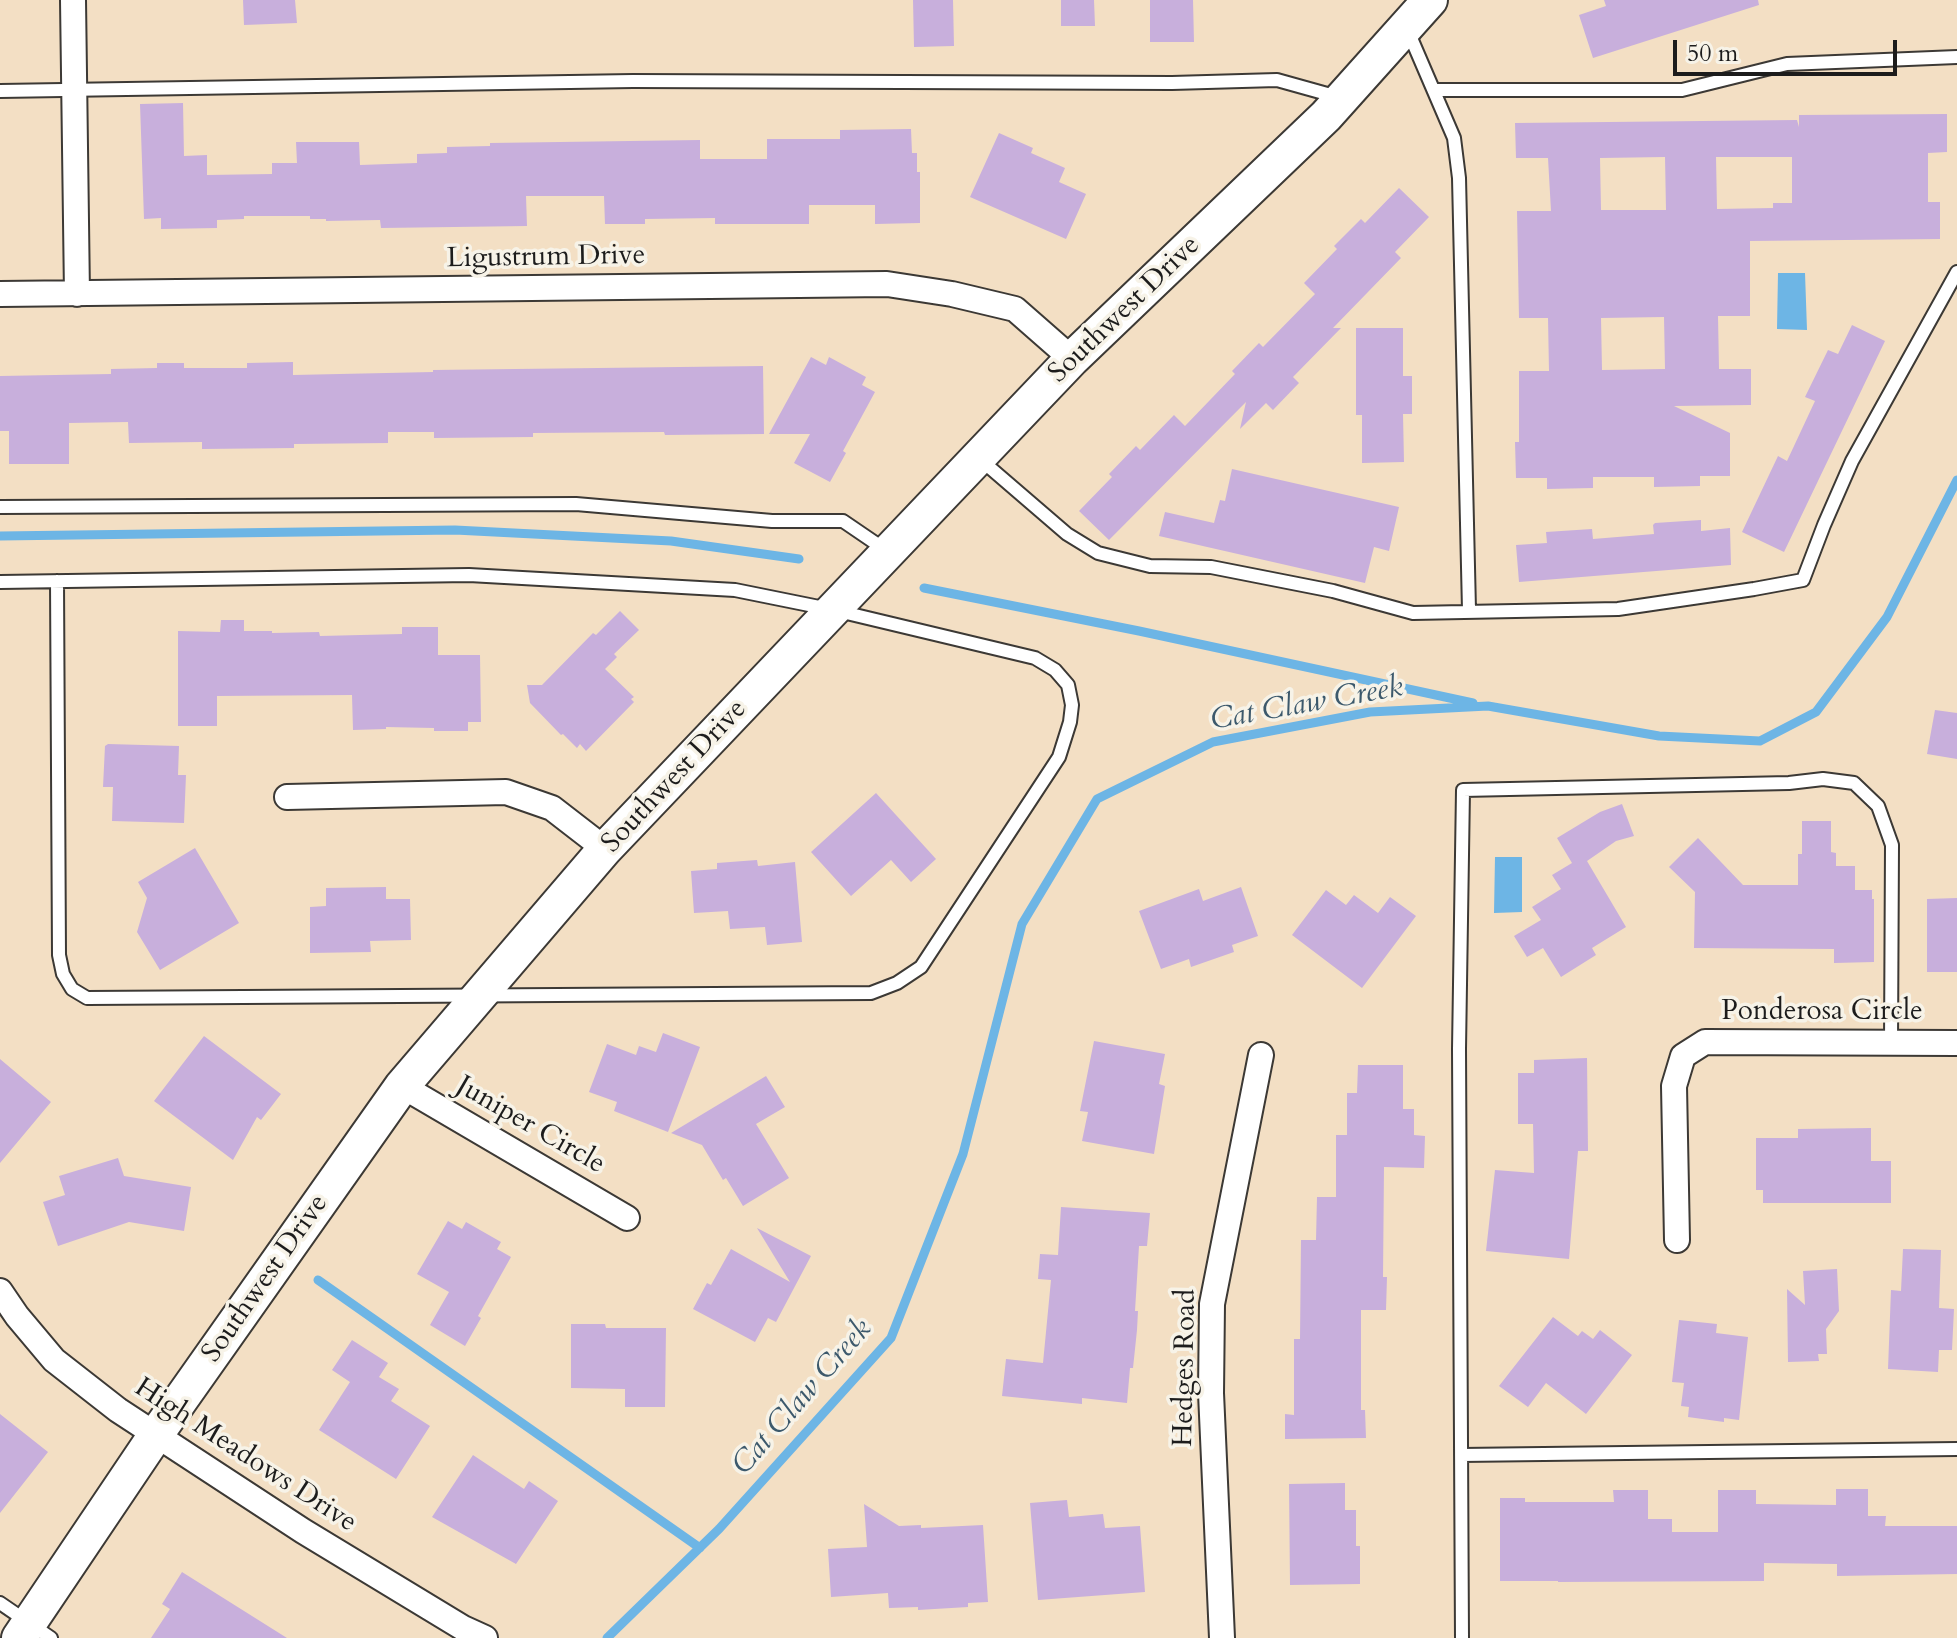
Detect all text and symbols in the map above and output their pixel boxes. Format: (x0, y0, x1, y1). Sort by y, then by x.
scale bar (1677, 24, 1901, 74)
text: 50 m (1687, 37, 1738, 70)
street label: Southwest Drive (1042, 229, 1208, 391)
street label: Ligustrum Drive (446, 239, 646, 277)
water label: Cat Claw Creek (1208, 670, 1406, 740)
street label: Southwest Drive (595, 693, 755, 861)
street label: Ponderosa Circle (1721, 996, 1923, 1030)
street label: Juniper Circle (450, 1070, 610, 1182)
street label: Southwest Drive (196, 1189, 336, 1369)
street label: Hedges Road (1168, 1289, 1204, 1447)
water label: Cat Claw Creek (726, 1313, 880, 1483)
street label: High Meadows Drive (128, 1372, 362, 1540)

